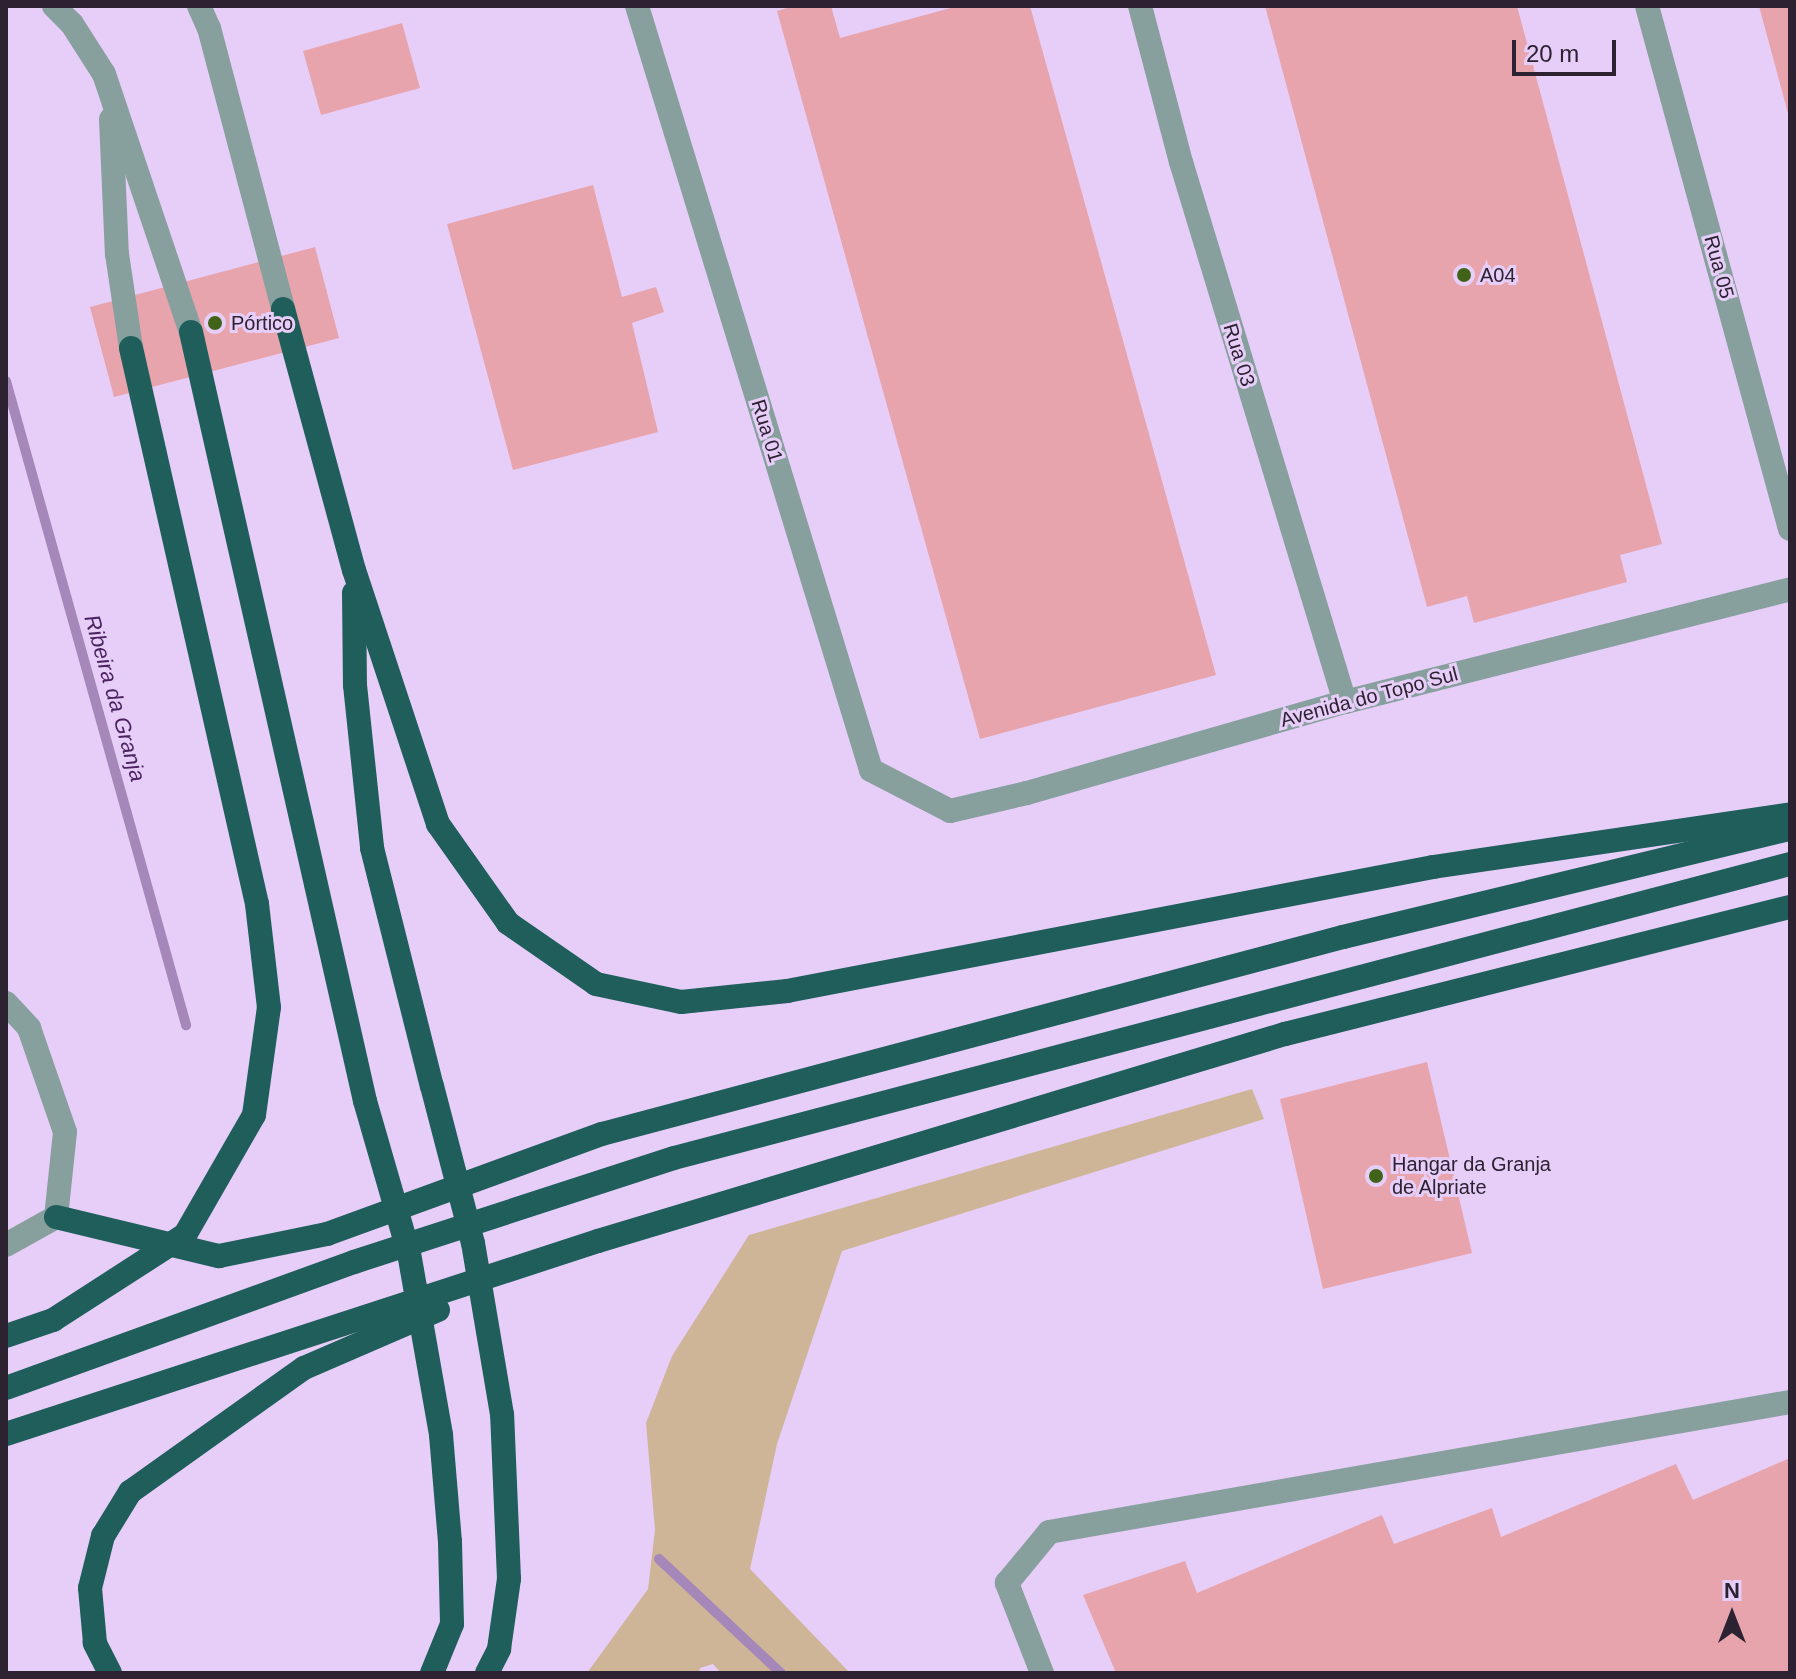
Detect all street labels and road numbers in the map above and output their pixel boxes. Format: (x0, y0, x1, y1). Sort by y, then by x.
street label: Rua 05 (1699, 233, 1739, 301)
street label: Rua 03 (1218, 321, 1260, 389)
street label: Rua 01 (746, 397, 788, 465)
street label: Avenida do Topo Sul (1277, 662, 1461, 732)

